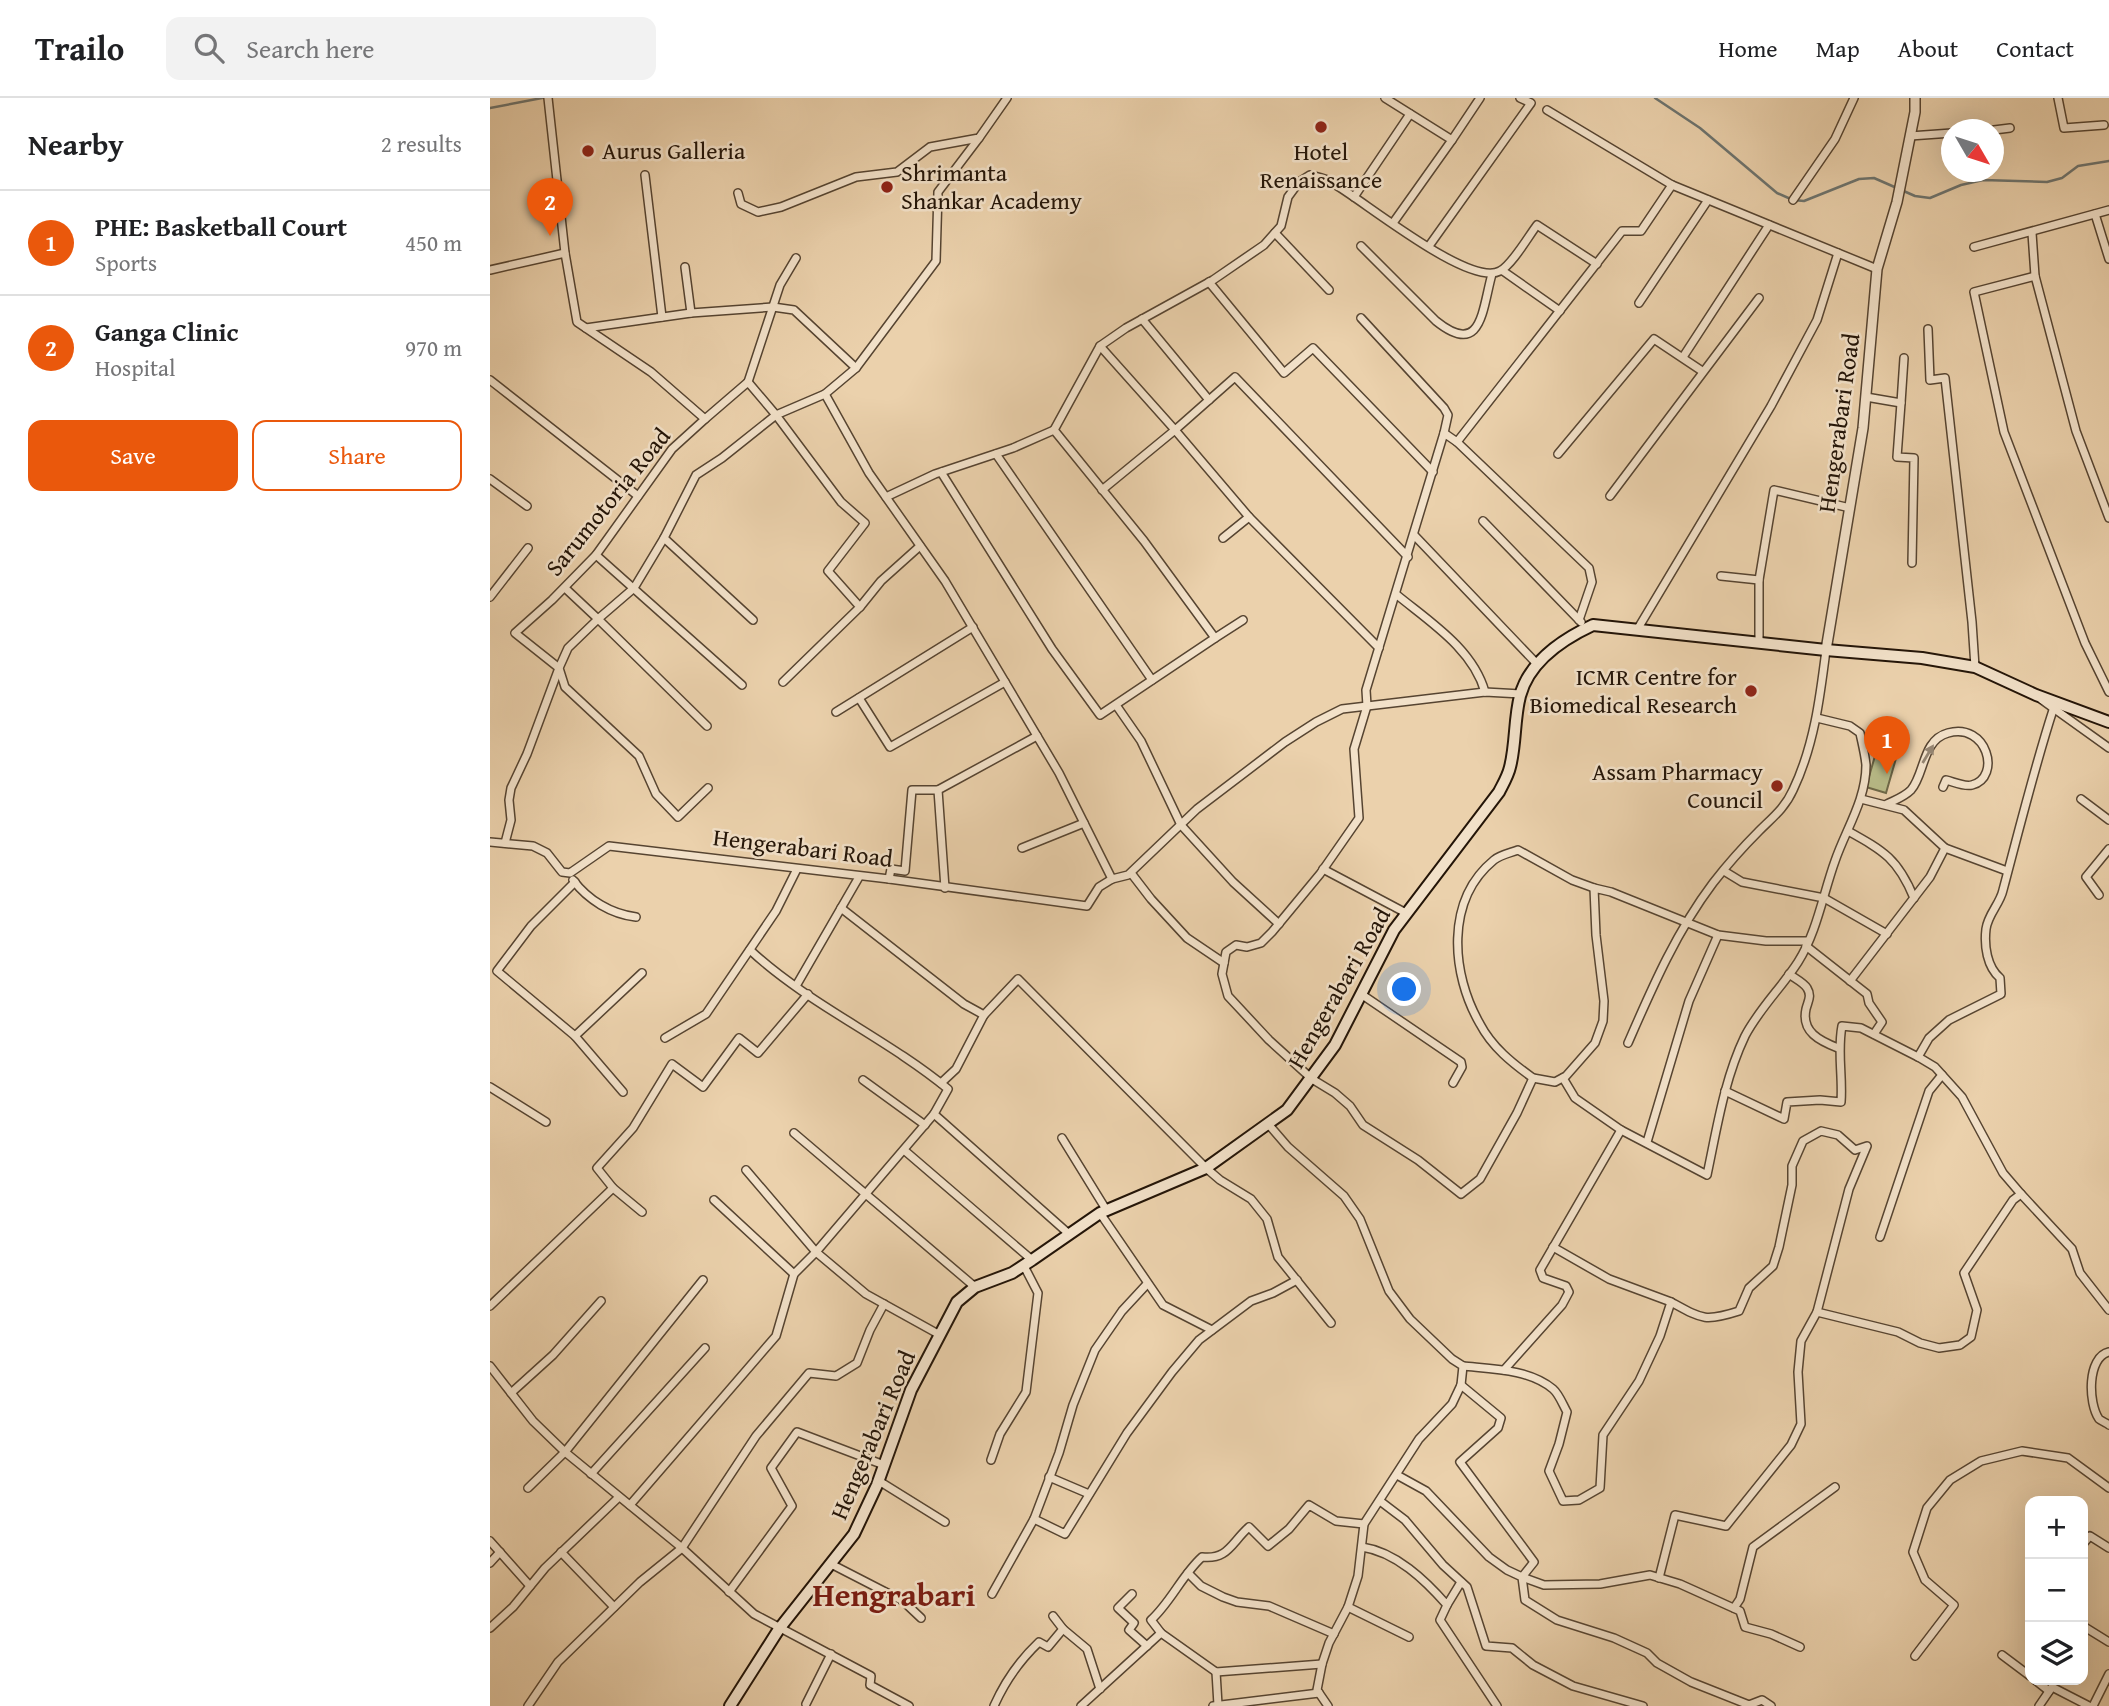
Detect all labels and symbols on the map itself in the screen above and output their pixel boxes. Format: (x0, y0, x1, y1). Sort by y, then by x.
marker: Hotel Renaissance (1313, 119, 1329, 135)
north arrow (1941, 119, 2004, 182)
place label: Aurus Galleria (602, 133, 746, 168)
place label: Hotel Renaissance (1260, 134, 1382, 197)
marker: Aurus Galleria (580, 143, 596, 159)
place label: Shrimanta Shankar Academy (901, 155, 1082, 218)
pin: 2 (527, 178, 573, 236)
marker: Shrimanta Shankar Academy (879, 179, 895, 195)
street label: Hengerabari Road (1809, 331, 1868, 515)
street label: Sarumotoria Road (537, 420, 679, 583)
place label: ICMR Centre for Biomedical Research (1529, 659, 1738, 722)
marker: ICMR Centre for Biomedical Research (1743, 683, 1759, 699)
pin: 1 (1864, 716, 1910, 774)
one-way arrow (1921, 744, 1934, 764)
place label: Assam Pharmacy Council (1592, 754, 1763, 817)
marker: Assam Pharmacy Council (1769, 778, 1785, 794)
street label: Hengerabari Road (711, 819, 895, 876)
street label: Hengerabari Road (1278, 901, 1399, 1075)
your location (1387, 972, 1421, 1006)
street label: Hengerabari Road (821, 1345, 924, 1525)
district label: Hengrabari (813, 1571, 976, 1618)

